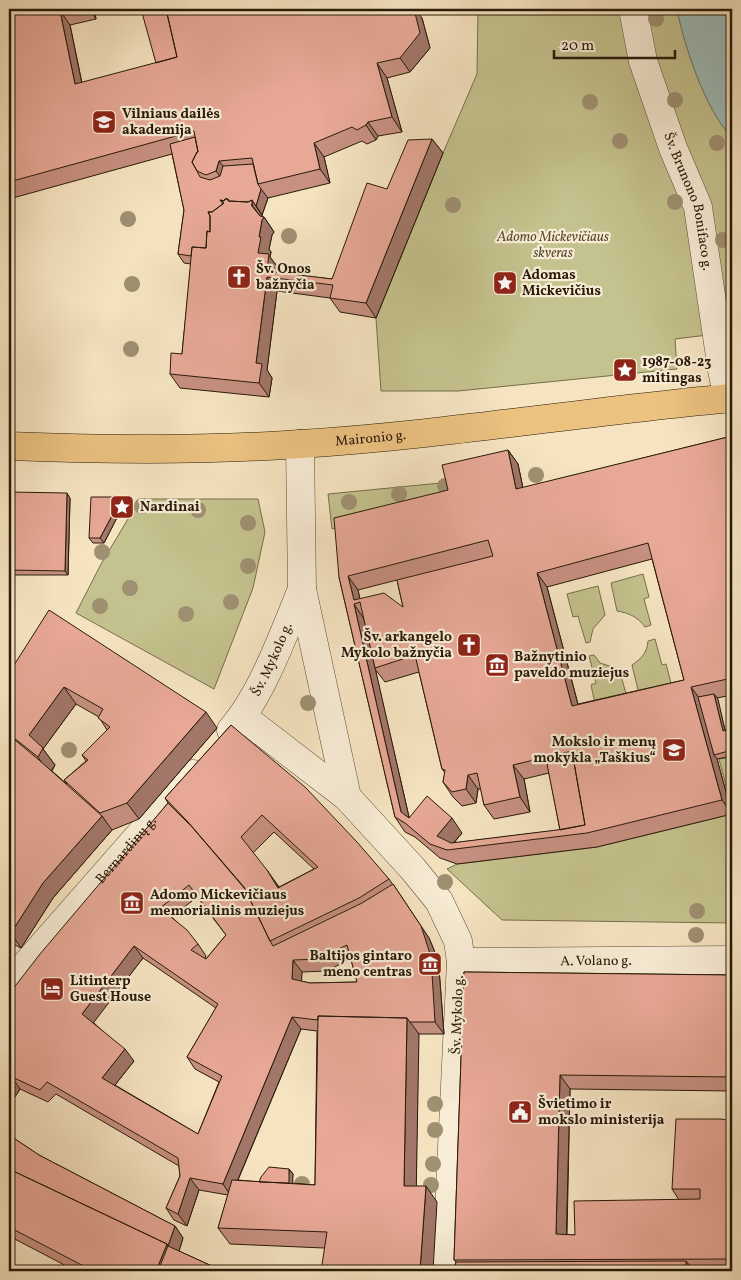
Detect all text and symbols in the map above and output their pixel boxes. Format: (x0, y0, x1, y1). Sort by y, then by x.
scale bar (554, 28, 675, 60)
text: 20 m (561, 36, 594, 57)
place label: Vilniaus dailės akademija (122, 105, 220, 140)
school or university icon: Vilniaus dailės akademija (91, 109, 117, 135)
street label: Šv. Brunono Bonifaco g. (659, 130, 717, 272)
park label: Adomo Mickevičiaus skveras (496, 228, 609, 263)
place label: Šv. Onos bažnyčia (256, 259, 315, 295)
church icon: Šv. Onos bažnyčia (226, 264, 252, 290)
place label: Adomas Mickevičius (522, 266, 601, 301)
place icon: Adomas Mickevičius (492, 270, 518, 296)
place label: 1987-08-23 mitingas (642, 353, 711, 388)
place icon: 1987-08-23 mitingas (612, 357, 638, 383)
street label: Maironio g. (335, 426, 407, 451)
place icon: Nardinai (109, 494, 135, 520)
place label: Nardinai (140, 498, 200, 517)
street label: Šv. Mykolo g. (247, 620, 297, 700)
place label: Šv. arkangelo Mykolo bažnyčia (341, 627, 452, 663)
church icon: Šv. arkangelo Mykolo bažnyčia (456, 632, 482, 658)
place label: Bažnytinio paveldo muziejus (514, 648, 629, 683)
museum icon: Bažnytinio paveldo muziejus (484, 652, 510, 678)
place label: Mokslo ir menų mokykla „Taškius“ (533, 733, 656, 768)
school or university icon: Mokslo ir menų mokykla „Taškius“ (661, 737, 687, 763)
street label: Bernardinų g. (91, 812, 161, 888)
place label: Adomo Mickevičiaus memorialinis muziejus (150, 886, 304, 921)
museum icon: Adomo Mickevičiaus memorialinis muziejus (119, 890, 145, 916)
place label: Baltijos gintaro meno centras (309, 947, 412, 982)
museum icon: Baltijos gintaro meno centras (417, 951, 443, 977)
street label: A. Volano g. (560, 951, 632, 971)
place label: Litinterp Guest House (70, 972, 151, 1007)
street label: Šv. Mykolo g. (447, 975, 469, 1055)
hotel icon: Litinterp Guest House (39, 976, 65, 1002)
place label: Švietimo ir mokslo ministerija (538, 1094, 665, 1130)
public building icon: Švietimo ir mokslo ministerija (507, 1099, 533, 1125)

